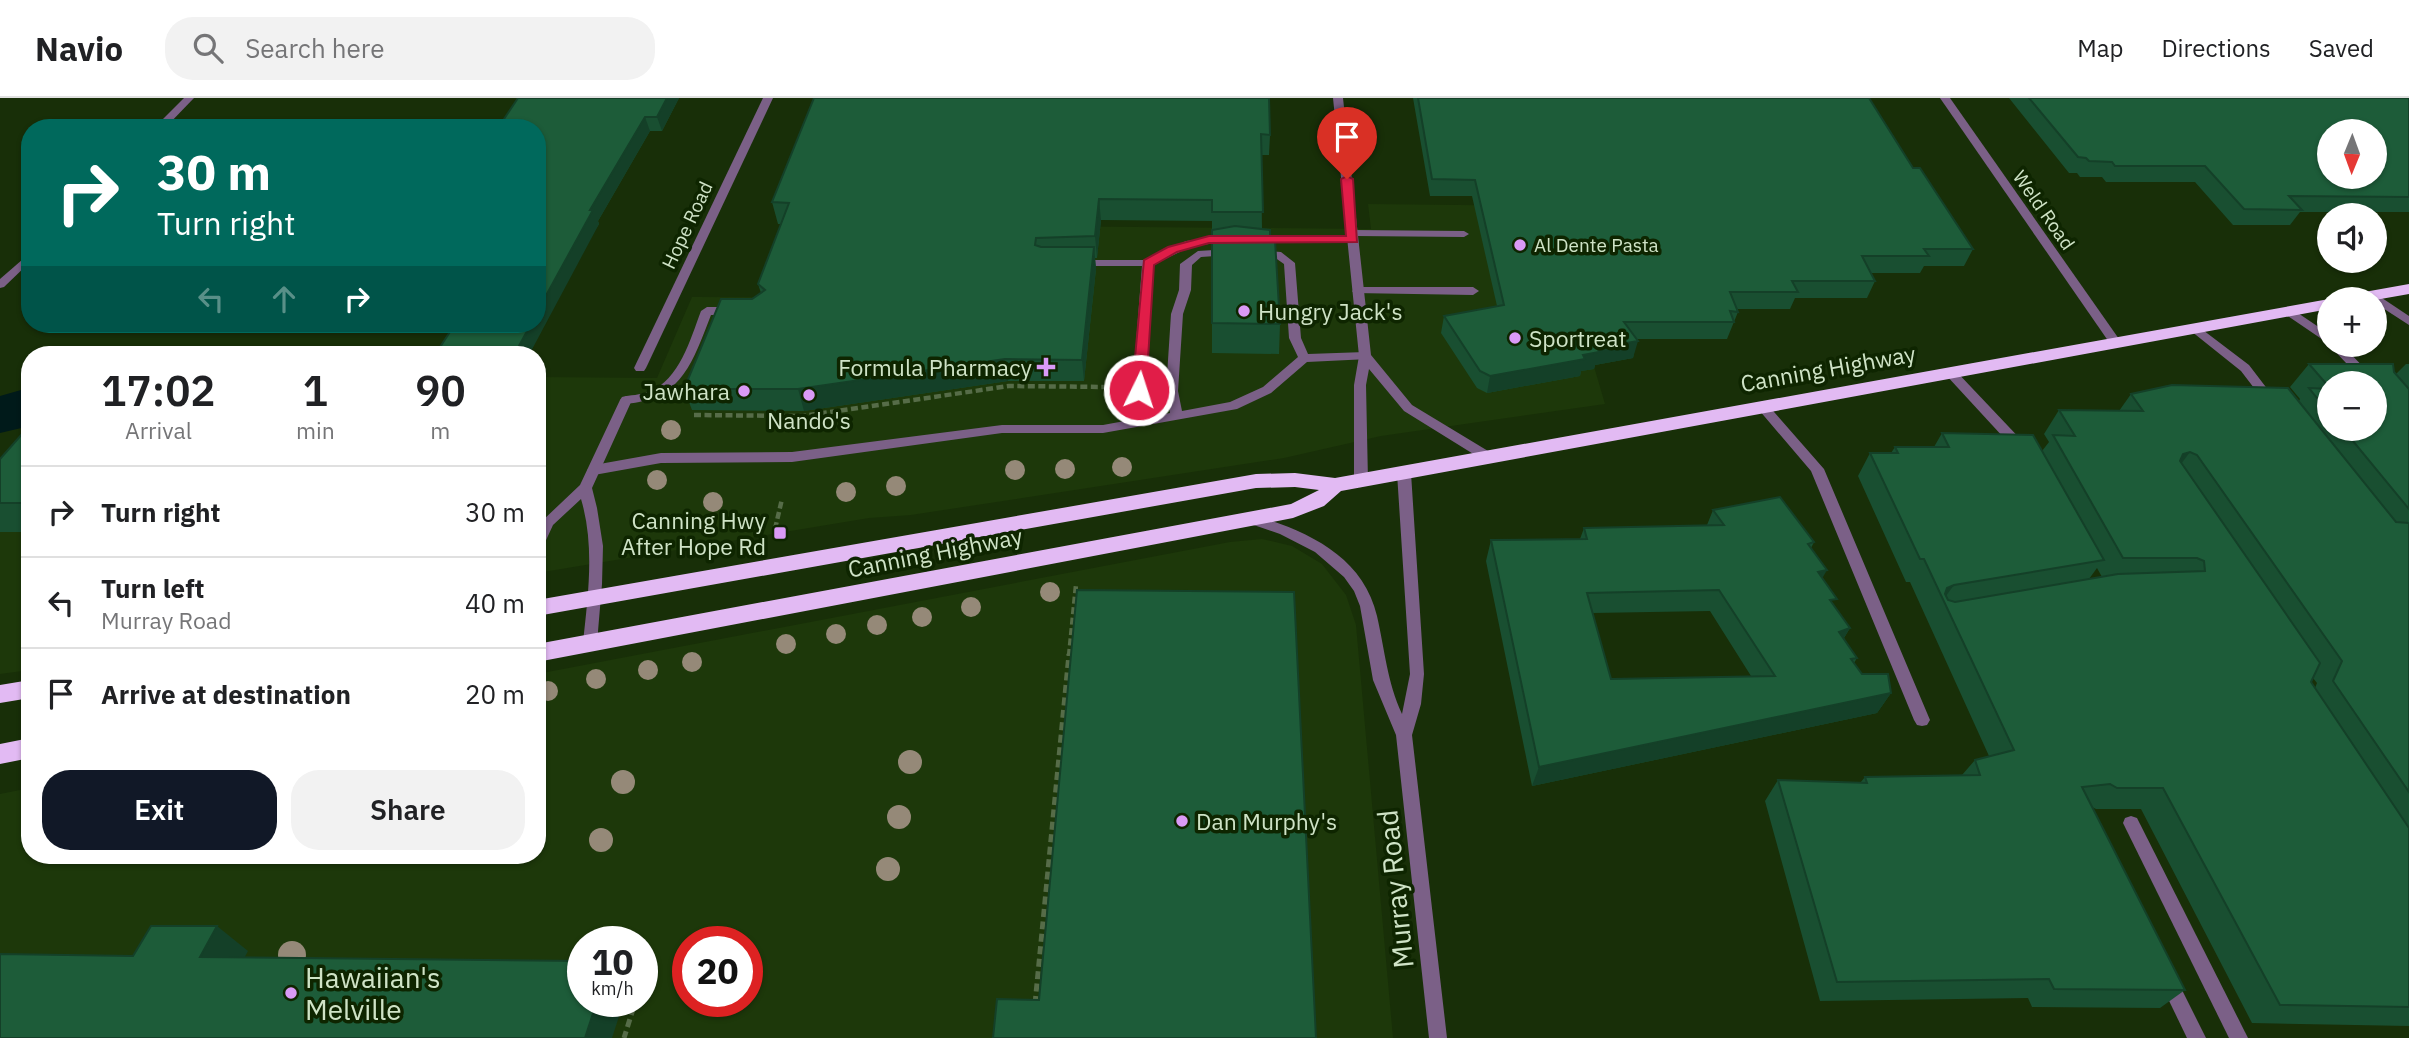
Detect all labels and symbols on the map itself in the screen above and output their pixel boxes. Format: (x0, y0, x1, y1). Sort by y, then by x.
pin (1317, 107, 1377, 179)
north arrow (2317, 119, 2387, 189)
street label: Weld Road (2008, 166, 2080, 254)
street label: Hope Road (656, 177, 718, 273)
place label: Al Dente Pasta (1534, 233, 1659, 257)
marker: Al Dente Pasta (1512, 237, 1528, 253)
place label: Hungry Jack's (1258, 296, 1403, 326)
marker: Hungry Jack's (1236, 303, 1252, 319)
place label: Sportreat (1529, 323, 1627, 353)
marker: Sportreat (1507, 330, 1523, 346)
street label: Canning Highway (1738, 338, 1918, 398)
place label: Formula Pharmacy (838, 352, 1033, 382)
position arrow (1102, 353, 1176, 427)
marker: Formula Pharmacy (1038, 359, 1054, 375)
place label: Jawhara (642, 376, 730, 406)
marker: Jawhara (736, 383, 752, 399)
marker: Nando's (801, 387, 817, 403)
place label: Nando's (767, 405, 851, 435)
place label: Canning Hwy After Hope Rd (621, 505, 767, 561)
street label: Canning Highway (845, 520, 1025, 584)
marker: Canning Hwy After Hope Rd (772, 525, 788, 541)
place label: Dan Murphy's (1196, 806, 1337, 836)
street label: Murray Road (1368, 808, 1422, 970)
marker: Dan Murphy's (1174, 813, 1190, 829)
speed limit sign: 20 (672, 926, 763, 1017)
place label: Hawaiian's Melville (305, 959, 441, 1028)
marker: Hawaiian's Melville (283, 985, 299, 1001)

